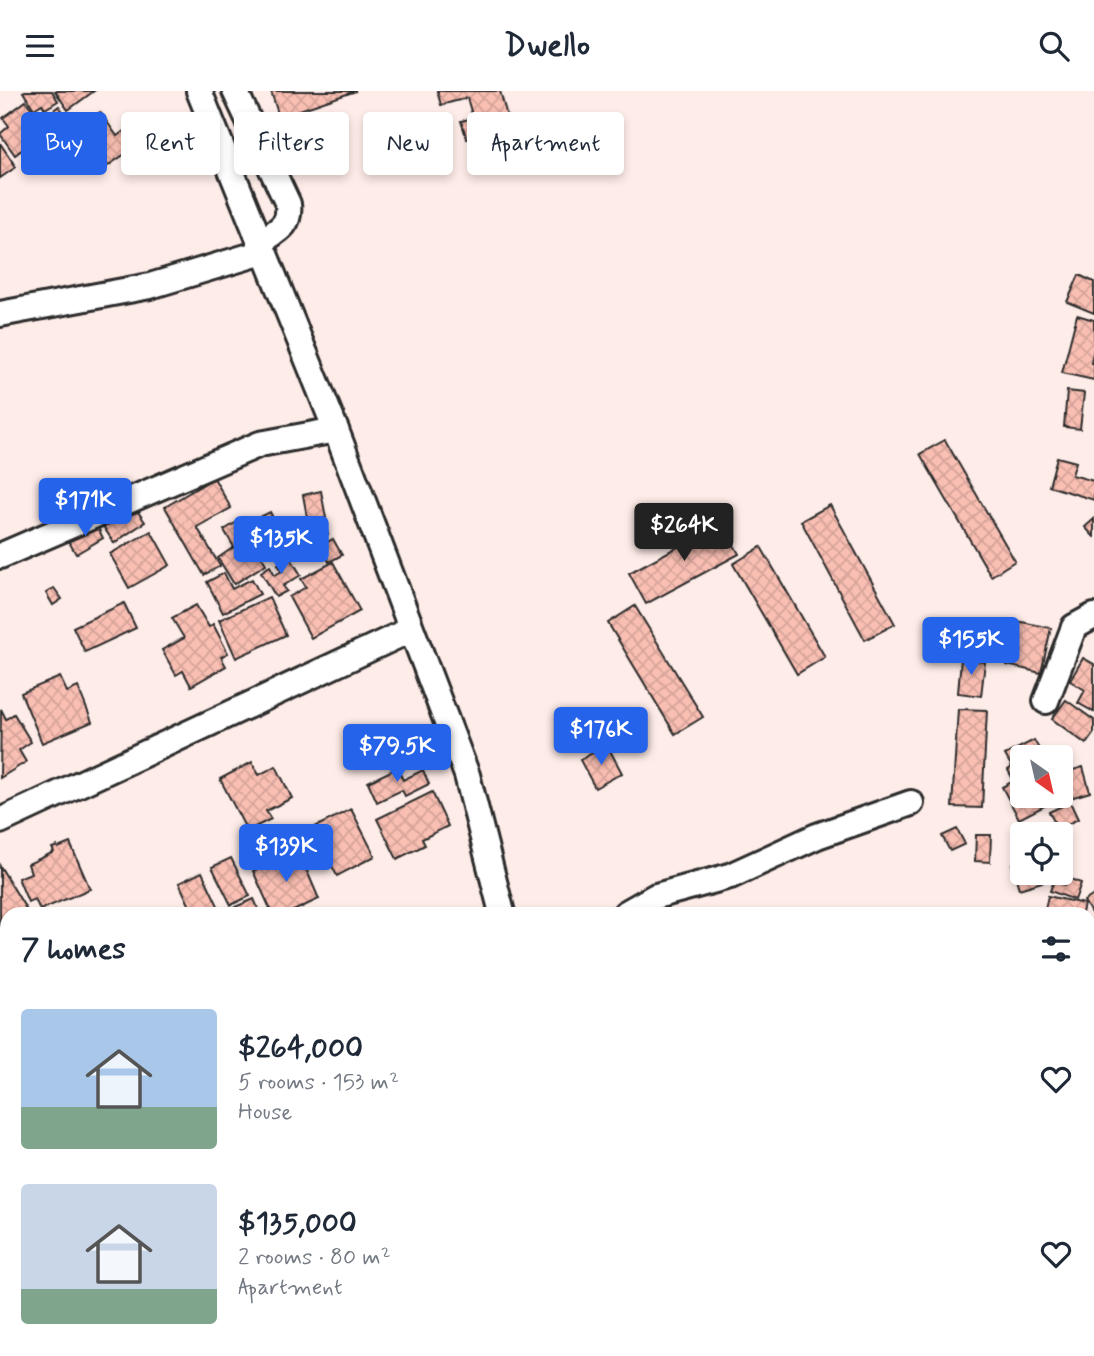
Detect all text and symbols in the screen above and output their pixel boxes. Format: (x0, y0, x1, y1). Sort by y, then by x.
text: Dwello (504, 25, 590, 67)
icon: menu (21, 27, 59, 65)
icon: search (1035, 27, 1073, 65)
chip: Buy (21, 112, 107, 175)
chip: Rent (121, 112, 220, 175)
chip: Filters (234, 112, 349, 175)
chip: New (363, 112, 453, 175)
chip: Apartment (467, 112, 624, 175)
pin: $171K (36, 479, 134, 538)
text: $171K (55, 486, 115, 516)
pin: $264K (635, 503, 733, 563)
text: $264K (650, 511, 718, 541)
pin: $135K (232, 517, 330, 576)
text: $135K (250, 524, 312, 554)
pin: $155K (922, 617, 1020, 677)
text: $155K (938, 625, 1004, 655)
pin: $176K (552, 707, 650, 767)
text: $176K (570, 715, 632, 745)
pin: $79.5K (340, 725, 454, 784)
text: $79.5K (359, 732, 435, 762)
north arrow (1010, 745, 1073, 809)
map controls (1010, 745, 1073, 885)
button: locate (1010, 822, 1073, 885)
pin: $139K (237, 825, 335, 884)
text: $139K (255, 832, 317, 862)
text: 7 homes (21, 930, 126, 969)
icon: filters (1037, 930, 1075, 968)
text: $264,000 (238, 1029, 363, 1068)
icon: home (77, 1037, 161, 1121)
icon: heart (1037, 1060, 1075, 1098)
text: 5 rooms · 153 m² (238, 1068, 399, 1098)
text: House (238, 1098, 292, 1128)
text: $135,000 (238, 1204, 357, 1243)
icon: home (77, 1212, 161, 1296)
icon: heart (1037, 1235, 1075, 1273)
text: 2 rooms · 80 m² (238, 1243, 391, 1273)
text: Apartment (238, 1273, 343, 1303)

